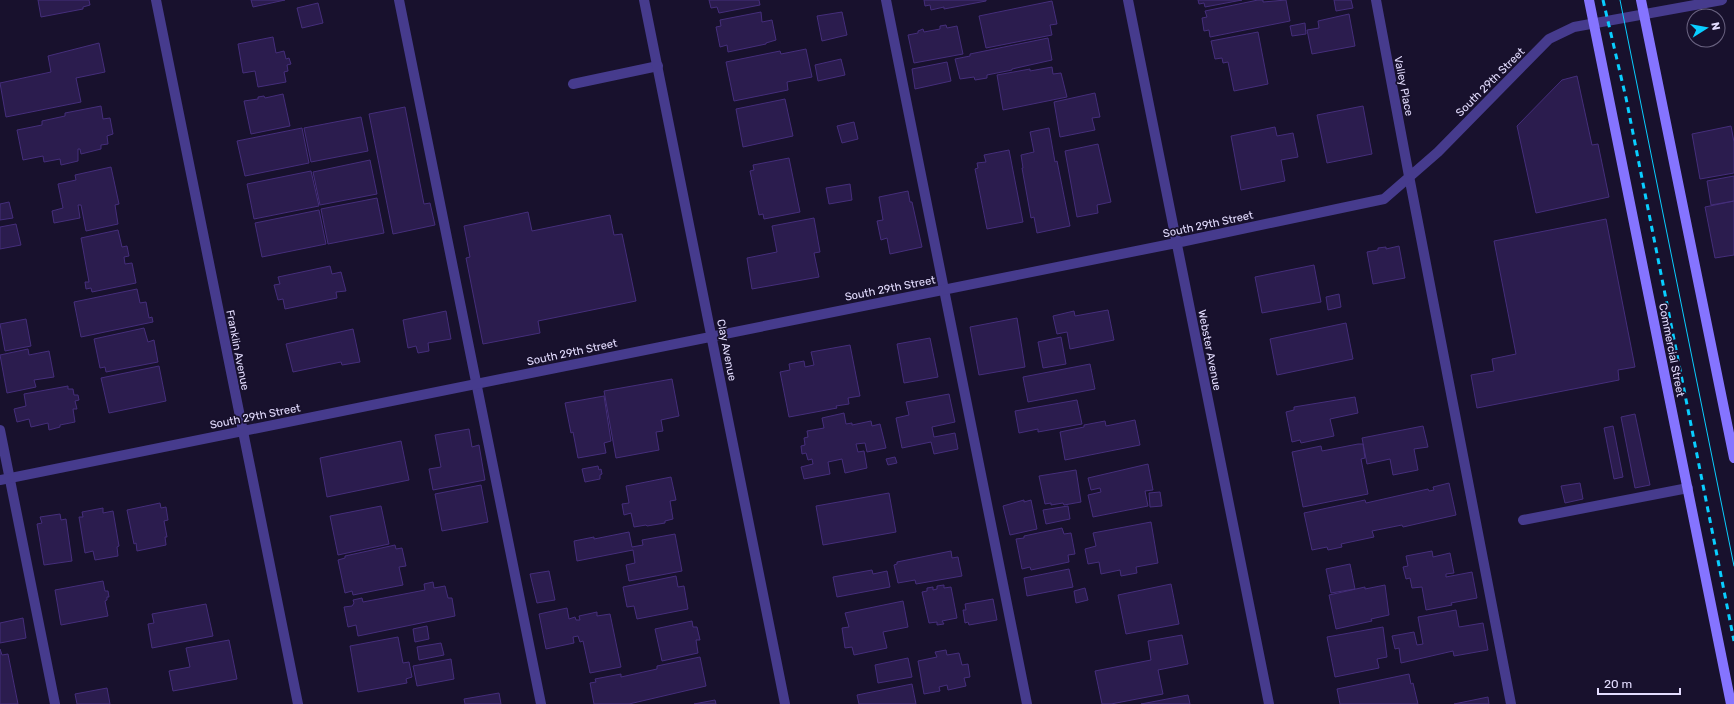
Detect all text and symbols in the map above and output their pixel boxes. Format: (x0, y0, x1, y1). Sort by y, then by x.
north arrow (1686, 8, 1726, 48)
text: N (1708, 21, 1722, 31)
street label: South 29th Street (1453, 45, 1528, 119)
street label: Valley Place (1391, 55, 1416, 117)
street label: South 29th Street (1162, 208, 1255, 240)
street label: South 29th Street (844, 273, 937, 304)
street label: Commercial Street (1656, 302, 1687, 399)
street label: Franklin Avenue (223, 309, 252, 391)
street label: Webster Avenue (1195, 309, 1224, 392)
street label: Clay Avenue (714, 318, 739, 382)
street label: South 29th Street (526, 336, 619, 368)
street label: South 29th Street (209, 401, 302, 432)
scale bar (1598, 670, 1680, 696)
text: 20 m (1604, 677, 1632, 691)

